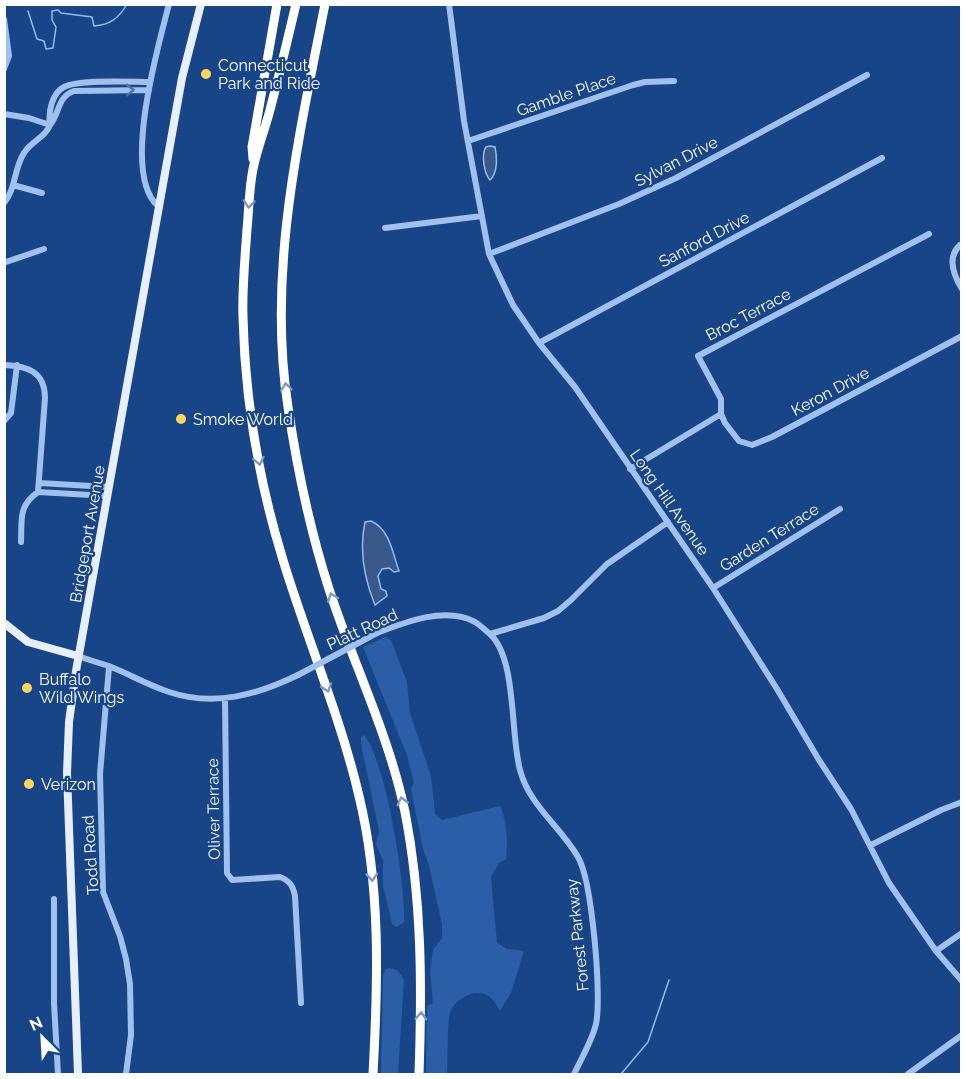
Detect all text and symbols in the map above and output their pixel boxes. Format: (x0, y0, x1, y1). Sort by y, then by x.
place label: Connecticut Park and Ride (218, 56, 320, 93)
marker: Connecticut Park and Ride (199, 67, 213, 81)
street label: Gamble Place (514, 69, 618, 120)
one-way arrow (126, 83, 135, 96)
street label: Sylvan Drive (631, 132, 721, 191)
one-way arrow (243, 200, 256, 209)
street label: Sanford Drive (656, 208, 753, 271)
street label: Broc Terrace (703, 284, 794, 345)
street label: Keron Drive (788, 363, 873, 420)
one-way arrow (280, 382, 293, 391)
place label: Smoke World (193, 410, 293, 429)
marker: Smoke World (174, 412, 188, 426)
street label: Long Hill Avenue (626, 446, 713, 559)
one-way arrow (252, 456, 265, 466)
street label: Bridgeport Avenue (66, 464, 109, 604)
street label: Garden Terrace (716, 499, 822, 575)
one-way arrow (327, 593, 339, 604)
street label: Platt Road (324, 605, 401, 654)
place label: Buffalo Wild Wings (39, 670, 124, 707)
marker: Buffalo Wild Wings (20, 681, 34, 695)
one-way arrow (319, 682, 332, 693)
street label: Oliver Terrace (203, 758, 224, 860)
place label: Verizon (41, 775, 96, 794)
marker: Verizon (22, 777, 36, 791)
one-way arrow (397, 797, 409, 807)
street label: Todd Road (78, 814, 103, 895)
one-way arrow (366, 872, 379, 881)
street label: Forest Parkway (562, 877, 593, 992)
north arrow (12, 1007, 72, 1067)
one-way arrow (415, 1012, 428, 1021)
text: N (27, 1013, 46, 1035)

